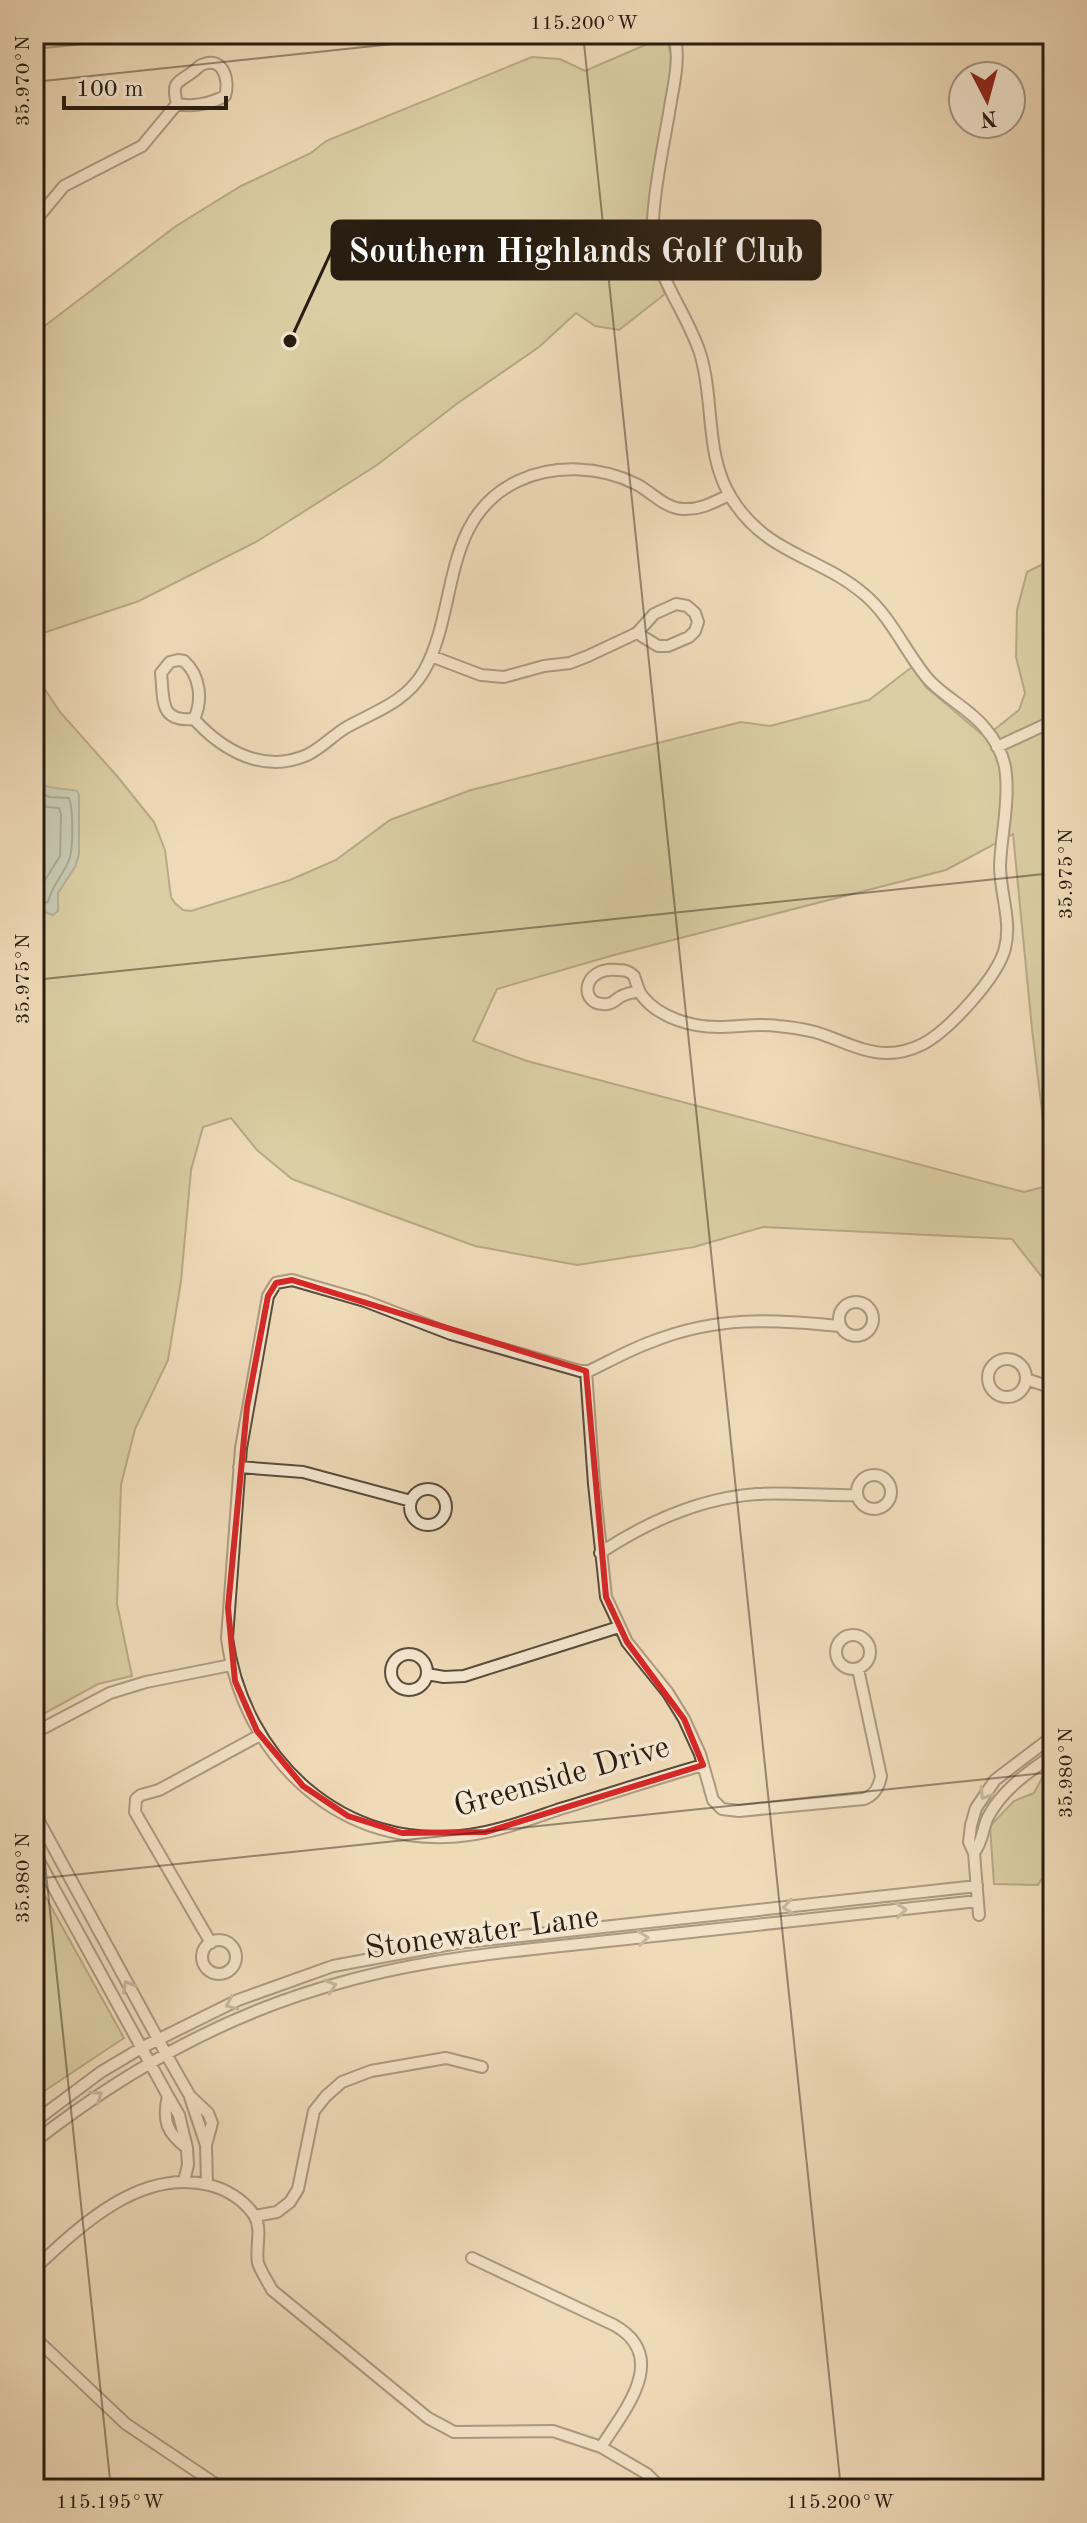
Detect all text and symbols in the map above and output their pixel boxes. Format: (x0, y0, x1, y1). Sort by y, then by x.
text: 115.200°W (530, 14, 638, 34)
text: 35.970°N (14, 36, 34, 126)
scale bar (64, 60, 226, 110)
north arrow (947, 60, 1027, 140)
text: 100 m (76, 78, 144, 102)
text: N (979, 106, 998, 130)
callout: Southern Highlands Golf Club (332, 221, 820, 279)
text: Southern Highlands Golf Club (348, 236, 804, 270)
text: 35.975°N (1057, 829, 1077, 919)
text: 35.975°N (14, 934, 34, 1024)
text: 35.980°N (1057, 1728, 1077, 1818)
street label: Greenside Drive (451, 1732, 673, 1824)
one-way arrow (980, 1786, 995, 1800)
text: 35.980°N (14, 1833, 34, 1923)
one-way arrow (781, 1898, 795, 1915)
one-way arrow (895, 1901, 908, 1918)
street label: Stonewater Lane (363, 1902, 601, 1966)
one-way arrow (637, 1929, 650, 1946)
one-way arrow (323, 1979, 337, 1995)
one-way arrow (123, 1980, 138, 1994)
one-way arrow (225, 1994, 239, 2010)
one-way arrow (88, 2091, 102, 2106)
text: 115.195°W (56, 2493, 164, 2513)
text: 115.200°W (786, 2493, 894, 2513)

